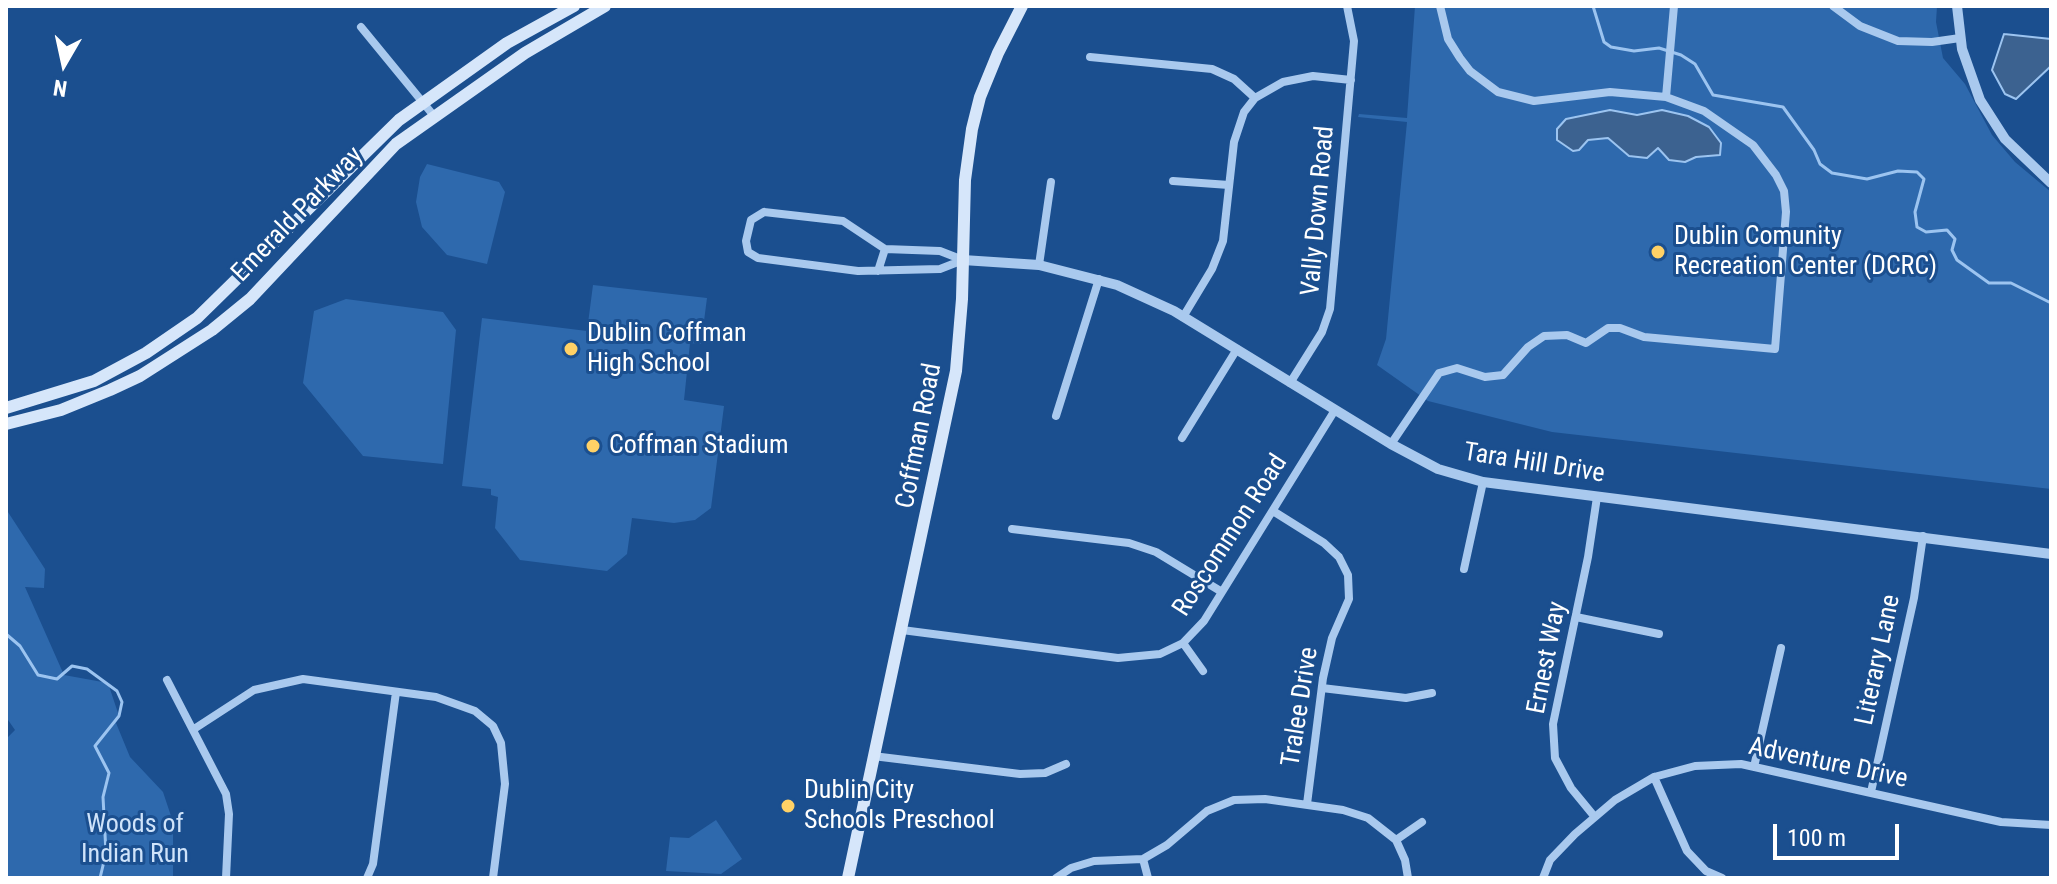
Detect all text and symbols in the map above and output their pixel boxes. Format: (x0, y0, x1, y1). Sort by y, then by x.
north arrow (24, 24, 104, 104)
text: N (52, 75, 69, 102)
street label: Vally Down Road (1296, 125, 1342, 297)
street label: Emerald Parkway (226, 141, 370, 289)
place label: Dublin Comunity Recreation Center (DCRC) (1674, 221, 1937, 282)
marker: Dublin Comunity Recreation Center (DCRC) (1649, 243, 1667, 261)
place label: Dublin Coffman High School (587, 318, 747, 380)
marker: Dublin Coffman High School (562, 340, 580, 358)
street label: Coffman Road (891, 361, 949, 511)
place label: Coffman Stadium (609, 430, 788, 462)
marker: Coffman Stadium (584, 437, 602, 455)
street label: Tara Hill Drive (1461, 437, 1607, 491)
street label: Roscommon Road (1167, 449, 1295, 623)
street label: Literary Lane (1850, 592, 1908, 728)
street label: Ernest Way (1522, 599, 1574, 717)
street label: Tralee Drive (1276, 645, 1326, 769)
street label: Adventure Drive (1746, 732, 1910, 796)
place label: Dublin City Schools Preschool (804, 775, 995, 836)
marker: Dublin City Schools Preschool (779, 797, 797, 815)
scale bar (1777, 808, 1903, 858)
park label: Woods of Indian Run (81, 809, 189, 870)
text: 100 m (1787, 824, 1846, 852)

